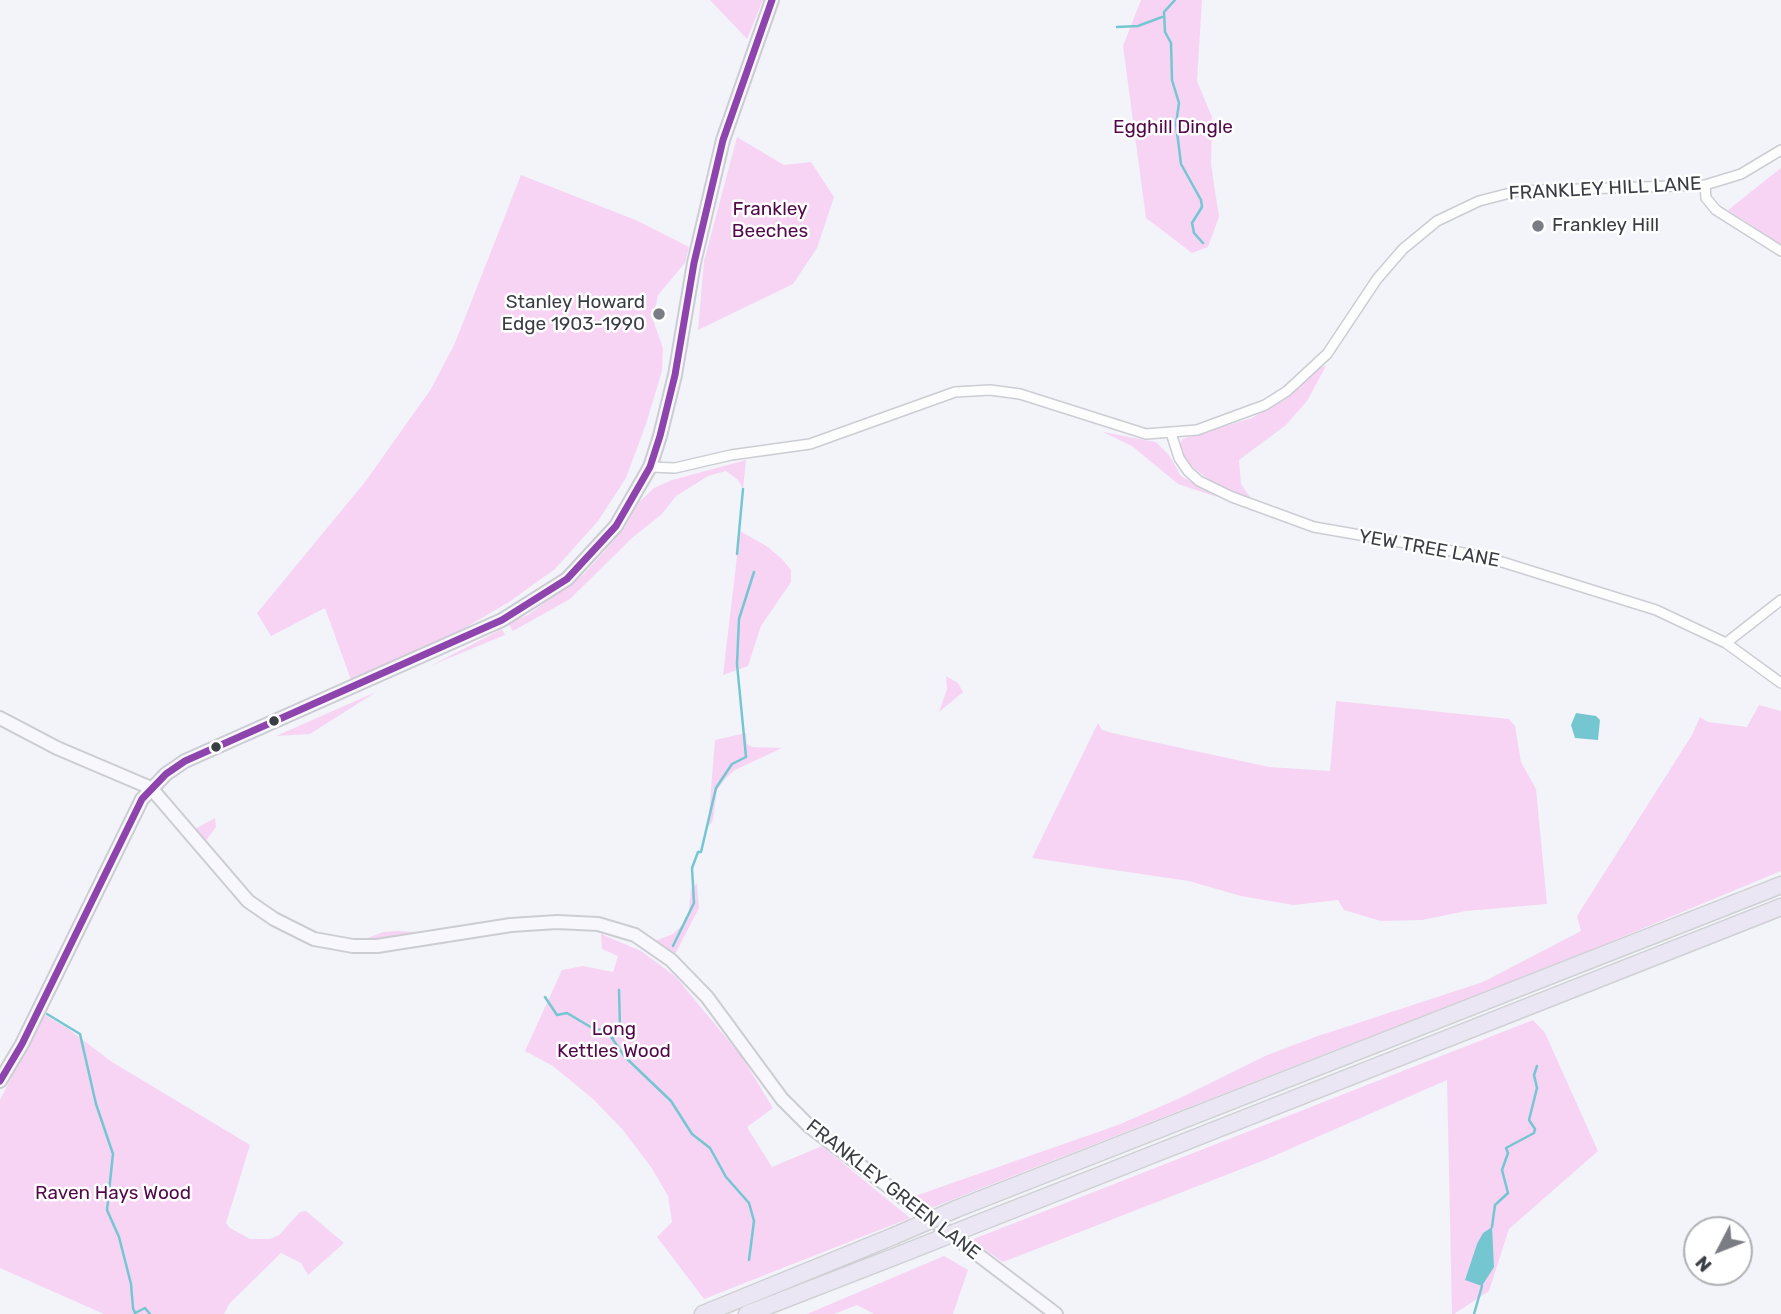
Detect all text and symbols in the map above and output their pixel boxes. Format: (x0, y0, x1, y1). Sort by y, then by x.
park label: Egghill Dingle (1113, 117, 1233, 139)
street label: FRANKLEY HILL LANE (1508, 173, 1702, 205)
park label: Frankley Beeches (732, 199, 808, 243)
place label: Frankley Hill (1552, 215, 1659, 237)
marker: Frankley Hill (1530, 218, 1546, 234)
place label: Stanley Howard Edge 1903-1990 (502, 292, 645, 336)
marker: Stanley Howard Edge 1903-1990 (651, 306, 667, 322)
street label: YEW TREE LANE (1357, 525, 1501, 573)
unlabelled marker (267, 714, 281, 728)
unlabelled marker (209, 740, 223, 754)
park label: Long Kettles Wood (557, 1019, 671, 1063)
street label: FRANKLEY GREEN LANE (801, 1115, 985, 1265)
park label: Raven Hays Wood (35, 1183, 191, 1205)
north arrow (1683, 1216, 1753, 1286)
text: N (1690, 1251, 1717, 1277)

